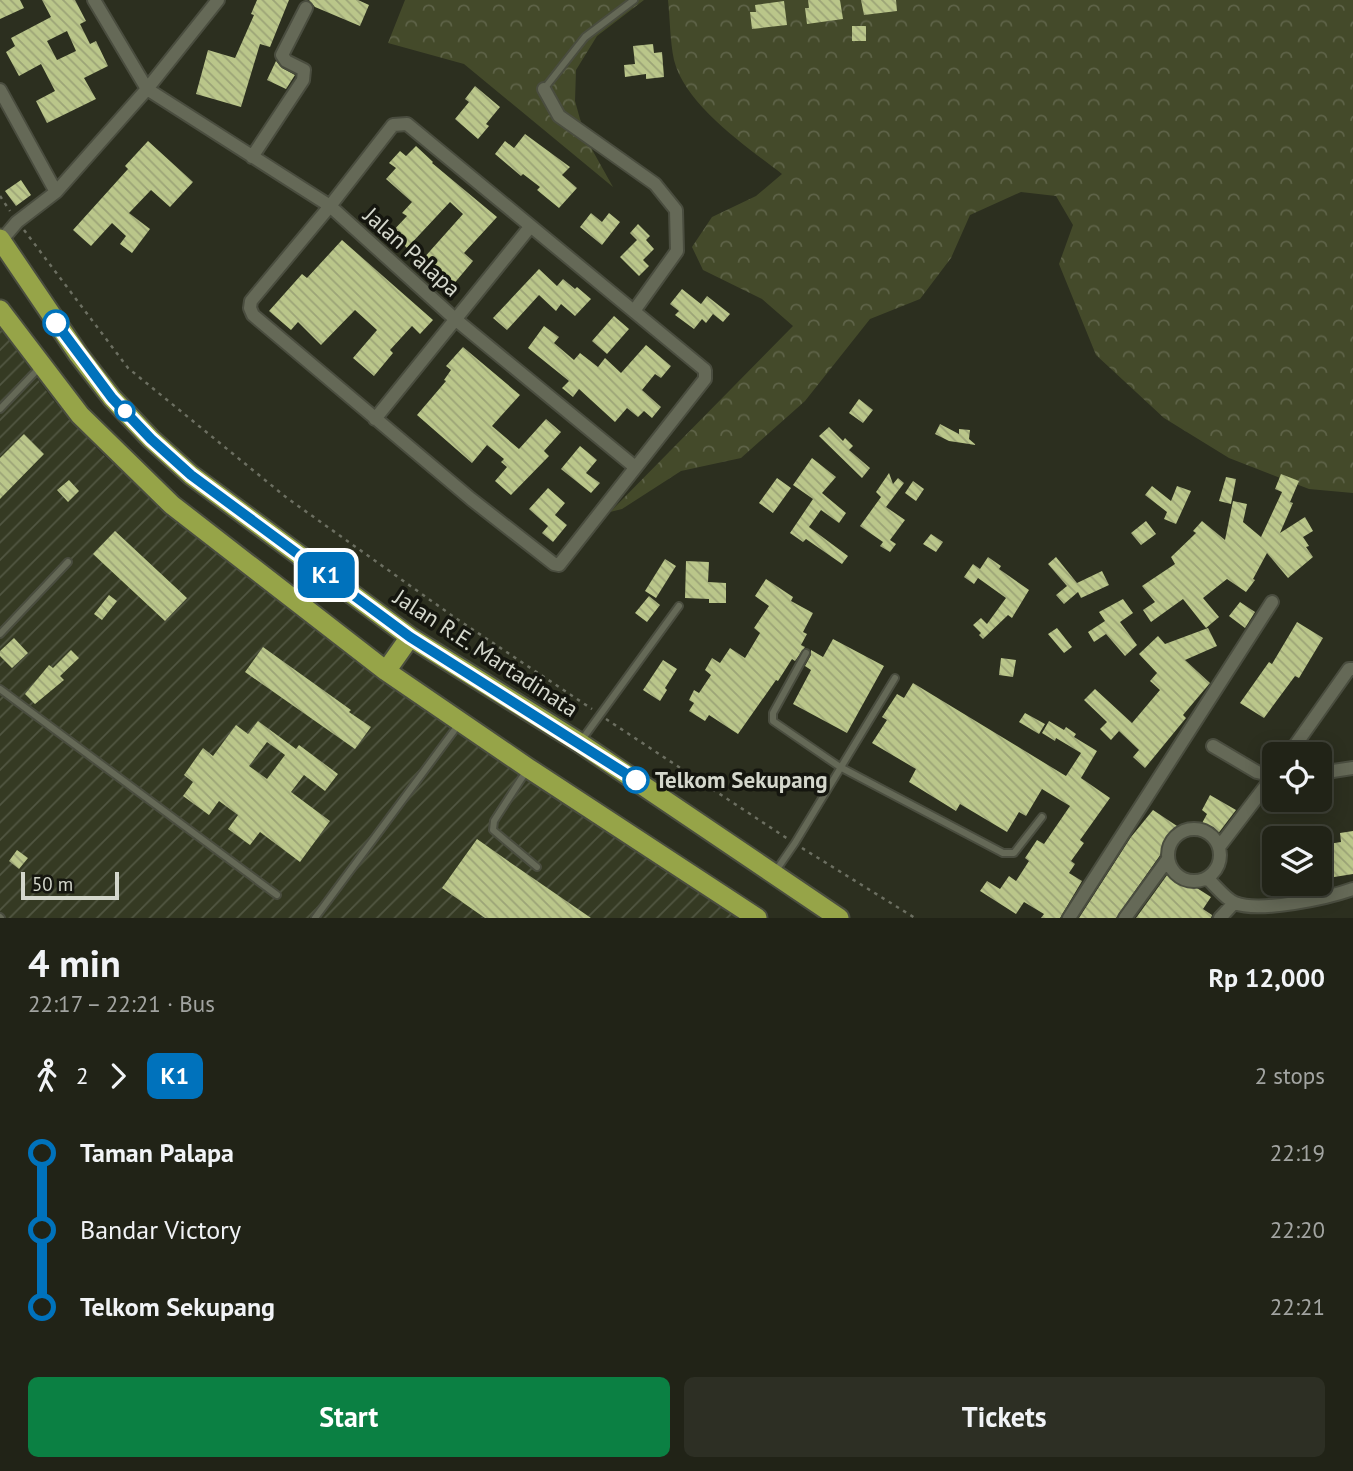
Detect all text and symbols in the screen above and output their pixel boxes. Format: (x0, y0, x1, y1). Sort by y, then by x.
street label: Jalan Palapa (357, 200, 467, 303)
unlabelled marker (43, 310, 69, 336)
unlabelled marker (115, 401, 135, 421)
line badge: K1 (294, 552, 358, 598)
text: K1 (312, 559, 340, 590)
street label: Jalan R.E. Martadinata (388, 582, 584, 723)
map controls (1262, 742, 1332, 896)
button: locate (1262, 742, 1332, 812)
place label: Telkom Sekupang (655, 765, 828, 794)
marker: Telkom Sekupang (623, 767, 649, 793)
button: layers (1262, 826, 1332, 896)
scale bar (21, 869, 119, 901)
text: 50 m (32, 872, 73, 896)
text: 4 min (28, 938, 121, 987)
text: Rp 12,000 (1208, 961, 1325, 994)
text: 22:17 – 22:21 · Bus (28, 989, 215, 1018)
icon: walk (28, 1057, 66, 1095)
icon: forward (99, 1057, 137, 1095)
text: K1 (161, 1060, 189, 1091)
text: 2 (76, 1061, 89, 1090)
text: 2 stops (1255, 1061, 1325, 1090)
text: Taman Palapa (80, 1136, 234, 1169)
text: 22:19 (1270, 1138, 1325, 1167)
text: Bandar Victory (80, 1213, 241, 1246)
text: 22:20 (1270, 1215, 1325, 1244)
text: Telkom Sekupang (80, 1290, 275, 1323)
text: 22:21 (1270, 1292, 1325, 1321)
button: Start (28, 1377, 670, 1457)
button: Tickets (684, 1377, 1325, 1457)

